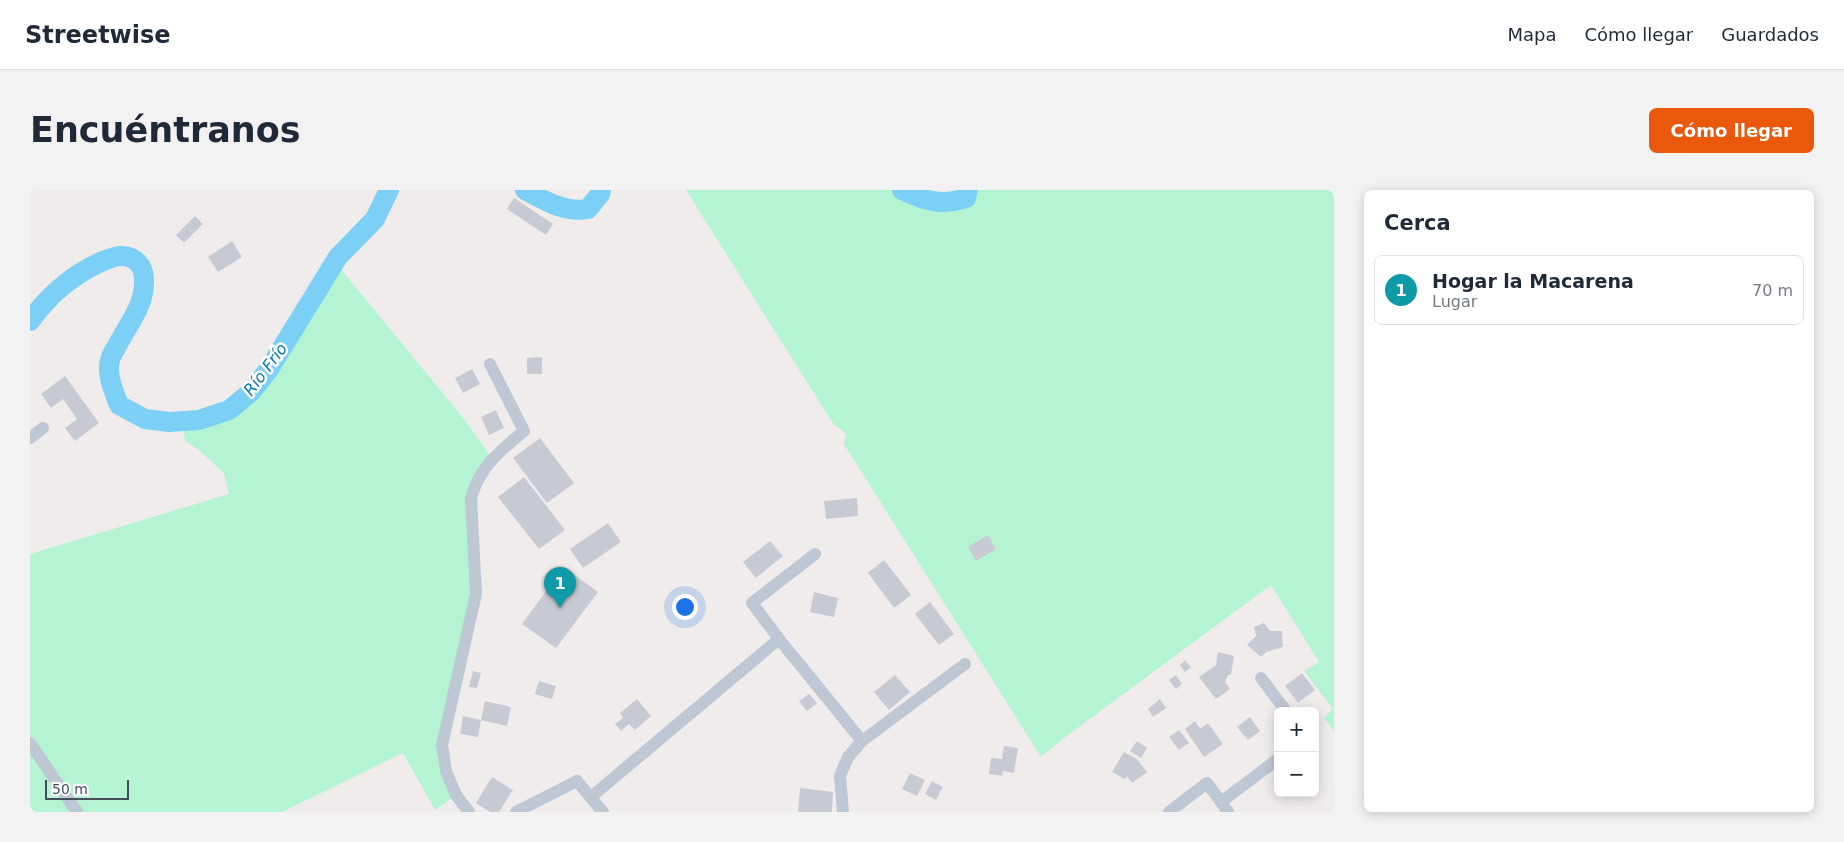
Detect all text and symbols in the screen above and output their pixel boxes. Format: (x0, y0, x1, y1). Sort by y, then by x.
text: Streetwise (25, 21, 171, 49)
text: Mapa (1507, 24, 1556, 45)
text: Cómo llegar (1584, 24, 1693, 45)
text: Guardados (1721, 24, 1819, 45)
button: Cómo llegar (1649, 108, 1814, 153)
text: Encuéntranos (30, 110, 301, 150)
text: Cerca (1384, 211, 1451, 235)
text: Hogar la Macarena (1432, 270, 1634, 292)
text: 1 (1395, 281, 1407, 300)
text: 70 m (1752, 281, 1793, 300)
text: Lugar (1432, 292, 1477, 311)
water label: Río Frío (240, 339, 291, 399)
pin: 1 (544, 567, 576, 608)
your location (672, 594, 698, 620)
map controls (1274, 707, 1319, 797)
button: + (1274, 707, 1319, 752)
button: − (1274, 752, 1319, 797)
scale bar (45, 777, 129, 800)
text: 50 m (52, 781, 88, 797)

